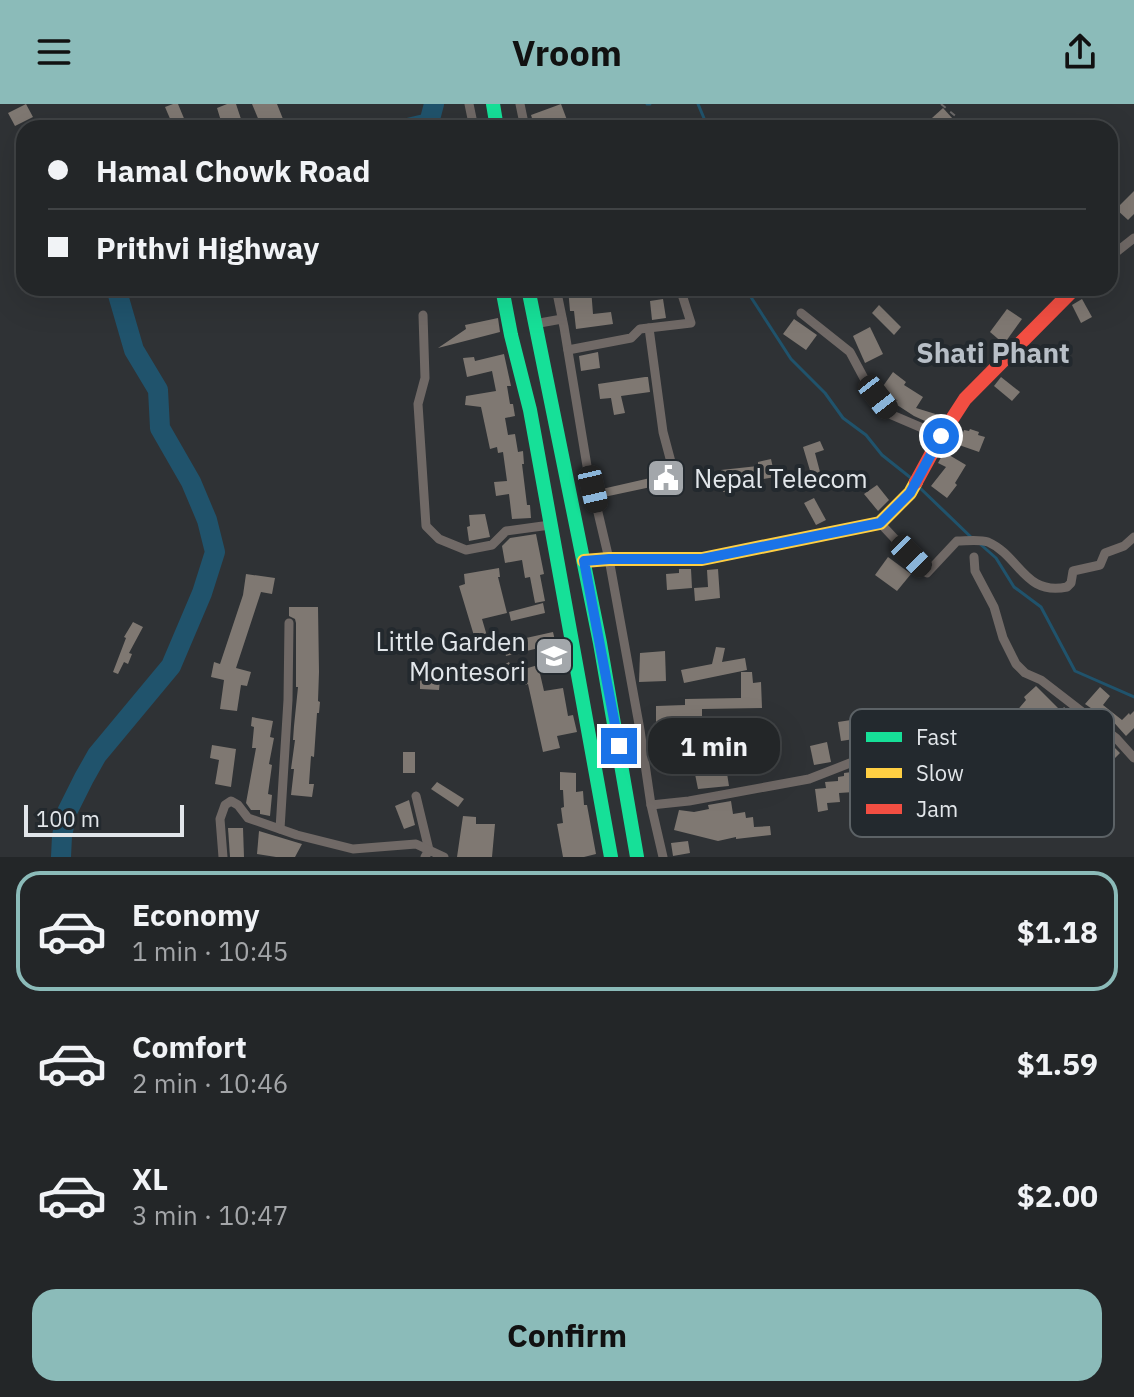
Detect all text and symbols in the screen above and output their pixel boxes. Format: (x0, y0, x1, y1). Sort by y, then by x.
text: Vroom (512, 29, 622, 76)
icon: menu (32, 30, 76, 74)
icon: share (1058, 30, 1102, 74)
text: Hamal Chowk Road (96, 151, 371, 190)
text: Prithvi Highway (96, 228, 319, 267)
district label: Shati Phant (916, 334, 1070, 371)
car (854, 371, 902, 423)
route start (923, 418, 959, 454)
public building icon: Nepal Telecom (645, 457, 687, 499)
place label: Nepal Telecom (694, 461, 868, 495)
car (576, 463, 610, 515)
car (886, 530, 936, 582)
place label: Little Garden Montesori (376, 624, 526, 688)
school or university icon: Little Garden Montesori (533, 635, 575, 677)
legend (850, 709, 1114, 837)
callout: 1 min (647, 718, 779, 774)
text: Fast (916, 722, 957, 751)
route end (601, 728, 637, 764)
text: 1 min (680, 729, 748, 763)
text: Slow (916, 758, 964, 787)
text: Jam (916, 794, 958, 823)
scale bar (24, 801, 184, 837)
text: 100 m (36, 804, 100, 833)
icon: car (36, 895, 108, 967)
text: Economy (132, 895, 260, 934)
text: $1.18 (1017, 912, 1098, 951)
text: 1 min · 10:45 (132, 934, 288, 968)
icon: car (36, 1027, 108, 1099)
text: Comfort (132, 1027, 247, 1066)
text: $1.59 (1017, 1044, 1098, 1083)
text: 2 min · 10:46 (132, 1066, 288, 1100)
icon: car (36, 1159, 108, 1231)
text: XL (132, 1159, 168, 1198)
text: $2.00 (1017, 1176, 1098, 1215)
text: 3 min · 10:47 (132, 1198, 288, 1232)
button: Confirm (32, 1289, 1102, 1381)

